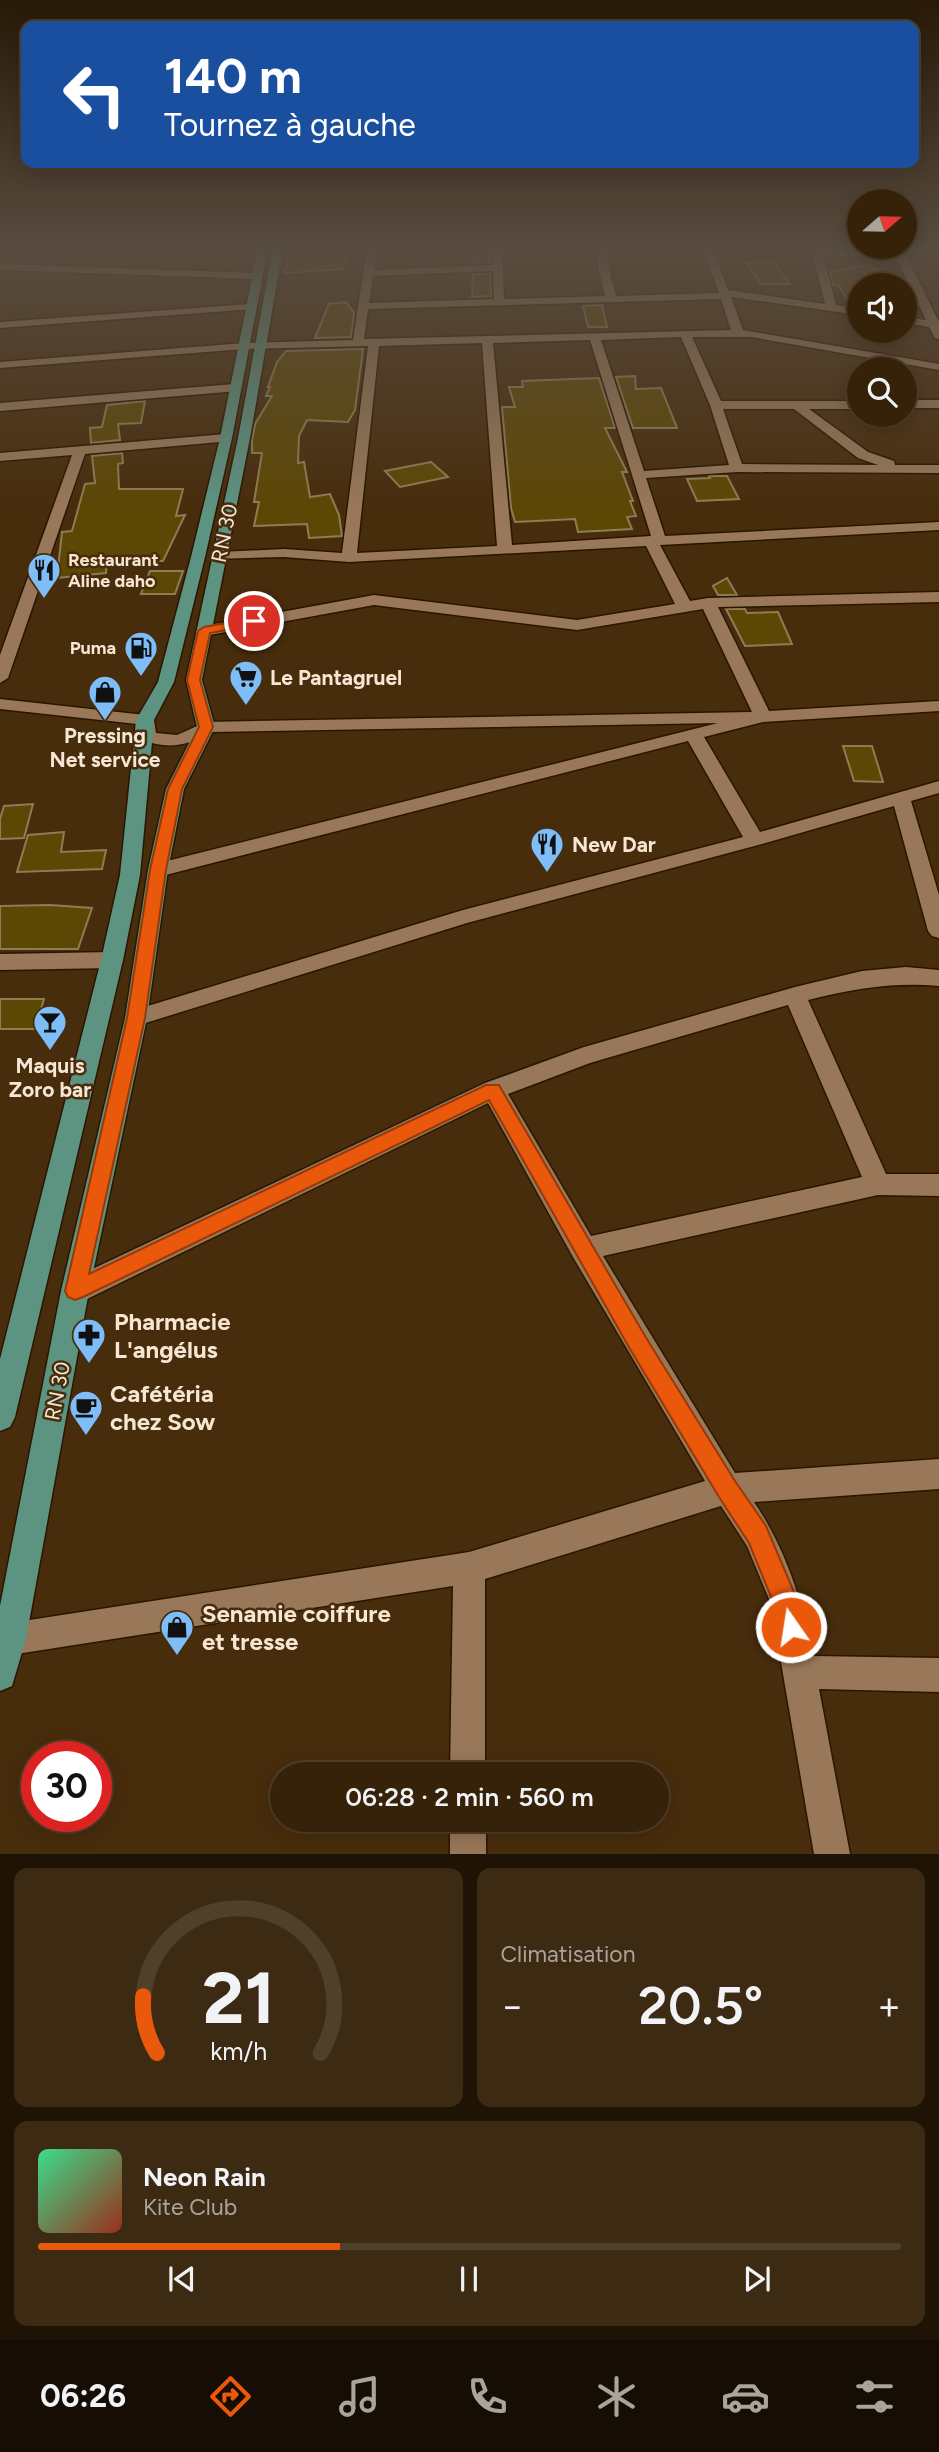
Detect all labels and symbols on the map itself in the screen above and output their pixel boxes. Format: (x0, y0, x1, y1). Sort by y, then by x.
north arrow (847, 189, 917, 259)
street label: RN 30 (206, 501, 242, 565)
place label: Restaurant Aline daho (68, 549, 159, 592)
restaurant icon: Restaurant Aline daho (25, 551, 63, 600)
pin (224, 591, 284, 651)
fuel station icon: Puma (122, 629, 160, 678)
place label: Puma (70, 637, 116, 659)
supermarket icon: Le Pantagruel (227, 658, 265, 707)
place label: Le Pantagruel (270, 665, 402, 690)
shop icon: Pressing Net service (86, 673, 124, 722)
place label: Pressing Net service (50, 723, 161, 772)
restaurant icon: New Dar (528, 825, 566, 874)
place label: New Dar (572, 832, 656, 857)
bar icon: Maquis Zoro bar (31, 1003, 69, 1052)
place label: Maquis Zoro bar (9, 1053, 91, 1102)
place label: Pharmacie L'angélus (114, 1307, 230, 1364)
pharmacy icon: Pharmacie L'angélus (70, 1316, 108, 1365)
street label: RN 30 (39, 1359, 75, 1423)
place label: Cafétéria chez Sow (110, 1379, 215, 1436)
cafe icon: Cafétéria chez Sow (67, 1388, 105, 1437)
position arrow (754, 1590, 828, 1664)
place label: Senamie coiffure et tresse (202, 1599, 391, 1656)
shop icon: Senamie coiffure et tresse (158, 1608, 196, 1657)
speed limit sign: 30 (21, 1741, 112, 1832)

